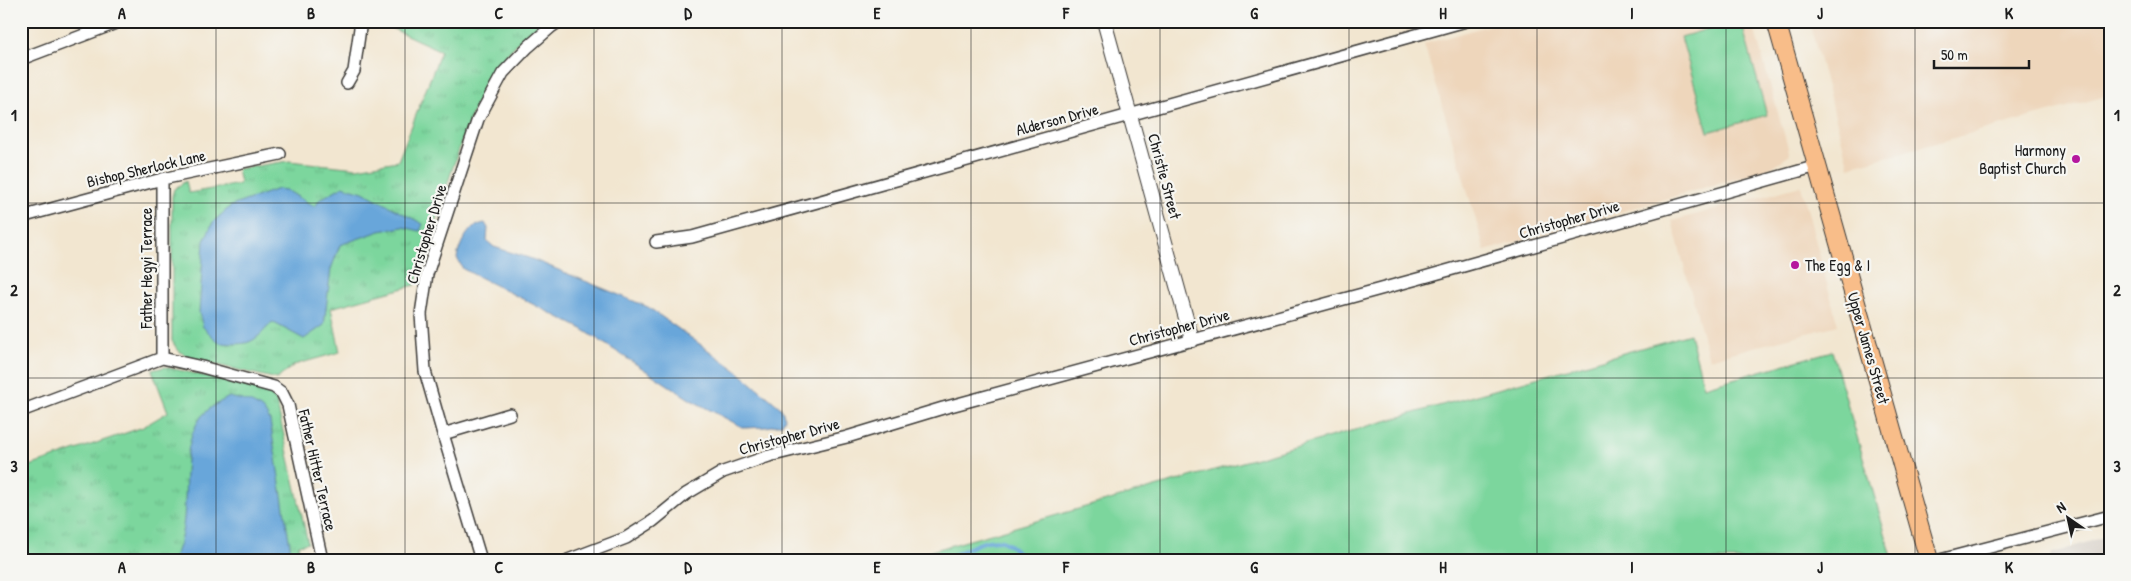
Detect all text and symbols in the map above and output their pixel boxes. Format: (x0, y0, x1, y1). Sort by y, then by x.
text: A (118, 2, 126, 24)
text: B (307, 2, 315, 24)
text: C (495, 2, 504, 24)
text: D (684, 2, 692, 24)
text: E (873, 2, 881, 24)
text: F (1062, 2, 1070, 24)
text: G (1250, 2, 1258, 24)
text: H (1439, 2, 1447, 24)
text: I (1630, 2, 1634, 24)
text: J (1817, 2, 1823, 24)
text: K (2005, 2, 2014, 24)
scale bar (1934, 38, 2028, 70)
text: 50 m (1941, 44, 1968, 65)
street label: Alderson Drive (1013, 97, 1101, 141)
text: 1 (11, 104, 17, 126)
text: 1 (2114, 104, 2120, 126)
street label: Christie Street (1143, 131, 1187, 222)
place label: Harmony Baptist Church (1979, 139, 2066, 179)
street label: Bishop Sherlock Lane (84, 144, 208, 192)
marker: Harmony Baptist Church (2070, 153, 2082, 165)
street label: Christopher Drive (400, 181, 452, 287)
street label: Christopher Drive (1516, 194, 1622, 244)
street label: Father Hegyi Terrace (135, 207, 157, 329)
place label: The Egg & I (1805, 254, 1870, 276)
marker: The Egg & I (1789, 259, 1801, 271)
text: 2 (10, 279, 18, 301)
text: 2 (2113, 279, 2121, 301)
street label: Upper James Street (1843, 290, 1896, 407)
street label: Christopher Drive (1126, 303, 1232, 351)
street label: Father Hitter Terrace (293, 406, 343, 534)
street label: Christopher Drive (736, 412, 842, 460)
text: 3 (10, 455, 18, 477)
text: 3 (2113, 455, 2121, 477)
north arrow (2044, 494, 2094, 544)
text: N (2052, 497, 2069, 517)
text: A (118, 556, 126, 578)
text: B (307, 556, 315, 578)
text: C (495, 556, 504, 578)
text: D (684, 556, 692, 578)
text: E (873, 556, 881, 578)
text: F (1062, 556, 1070, 578)
text: G (1250, 556, 1258, 578)
text: H (1439, 556, 1447, 578)
text: I (1630, 556, 1634, 578)
text: J (1817, 556, 1823, 578)
text: K (2005, 556, 2014, 578)

